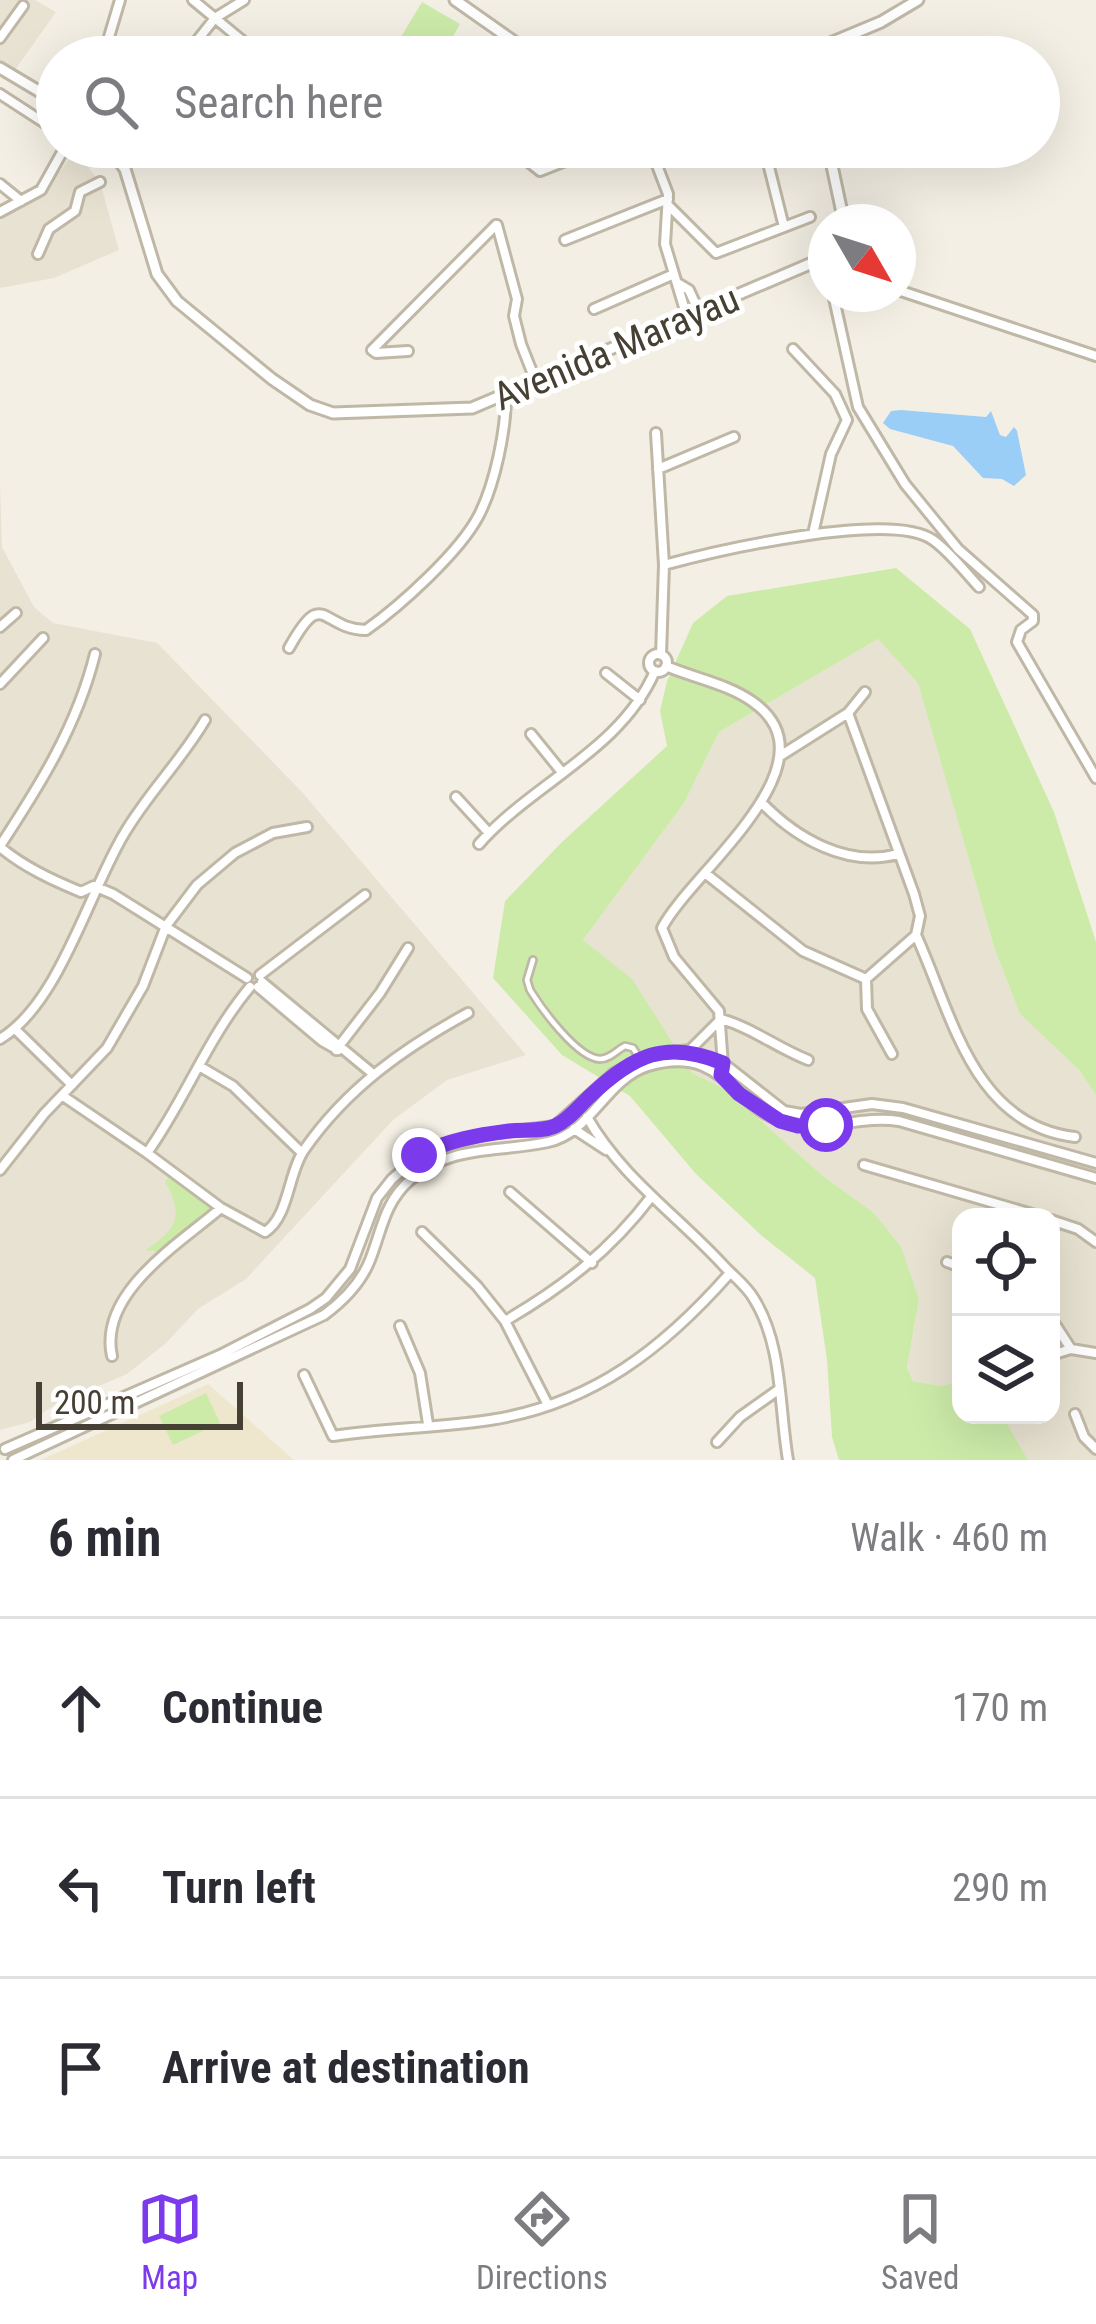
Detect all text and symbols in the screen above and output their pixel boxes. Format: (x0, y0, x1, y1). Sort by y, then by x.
search box (36, 36, 1060, 168)
icon: search (78, 69, 144, 135)
text: Search here (174, 76, 383, 129)
north arrow (808, 204, 916, 312)
street label: Avenida Marayau (487, 276, 746, 420)
route start (799, 1098, 853, 1152)
route end (392, 1128, 446, 1182)
map controls (952, 1208, 1060, 1424)
button: locate (952, 1208, 1060, 1316)
button: layers (952, 1316, 1060, 1424)
scale bar (36, 1376, 243, 1429)
text: 200 m (54, 1383, 135, 1422)
text: 6 min (48, 1509, 161, 1568)
text: Walk · 460 m (850, 1515, 1048, 1561)
icon: ahead (48, 1675, 114, 1741)
text: Continue (162, 1681, 323, 1734)
text: 170 m (952, 1685, 1048, 1731)
icon: left (48, 1855, 114, 1921)
text: Turn left (162, 1861, 316, 1914)
text: 290 m (952, 1865, 1048, 1911)
icon: arrive (48, 2035, 114, 2101)
text: Arrive at destination (162, 2041, 530, 2094)
tab: Map (137, 2186, 203, 2297)
tab: Directions (476, 2186, 608, 2297)
tab: Saved (881, 2186, 959, 2297)

